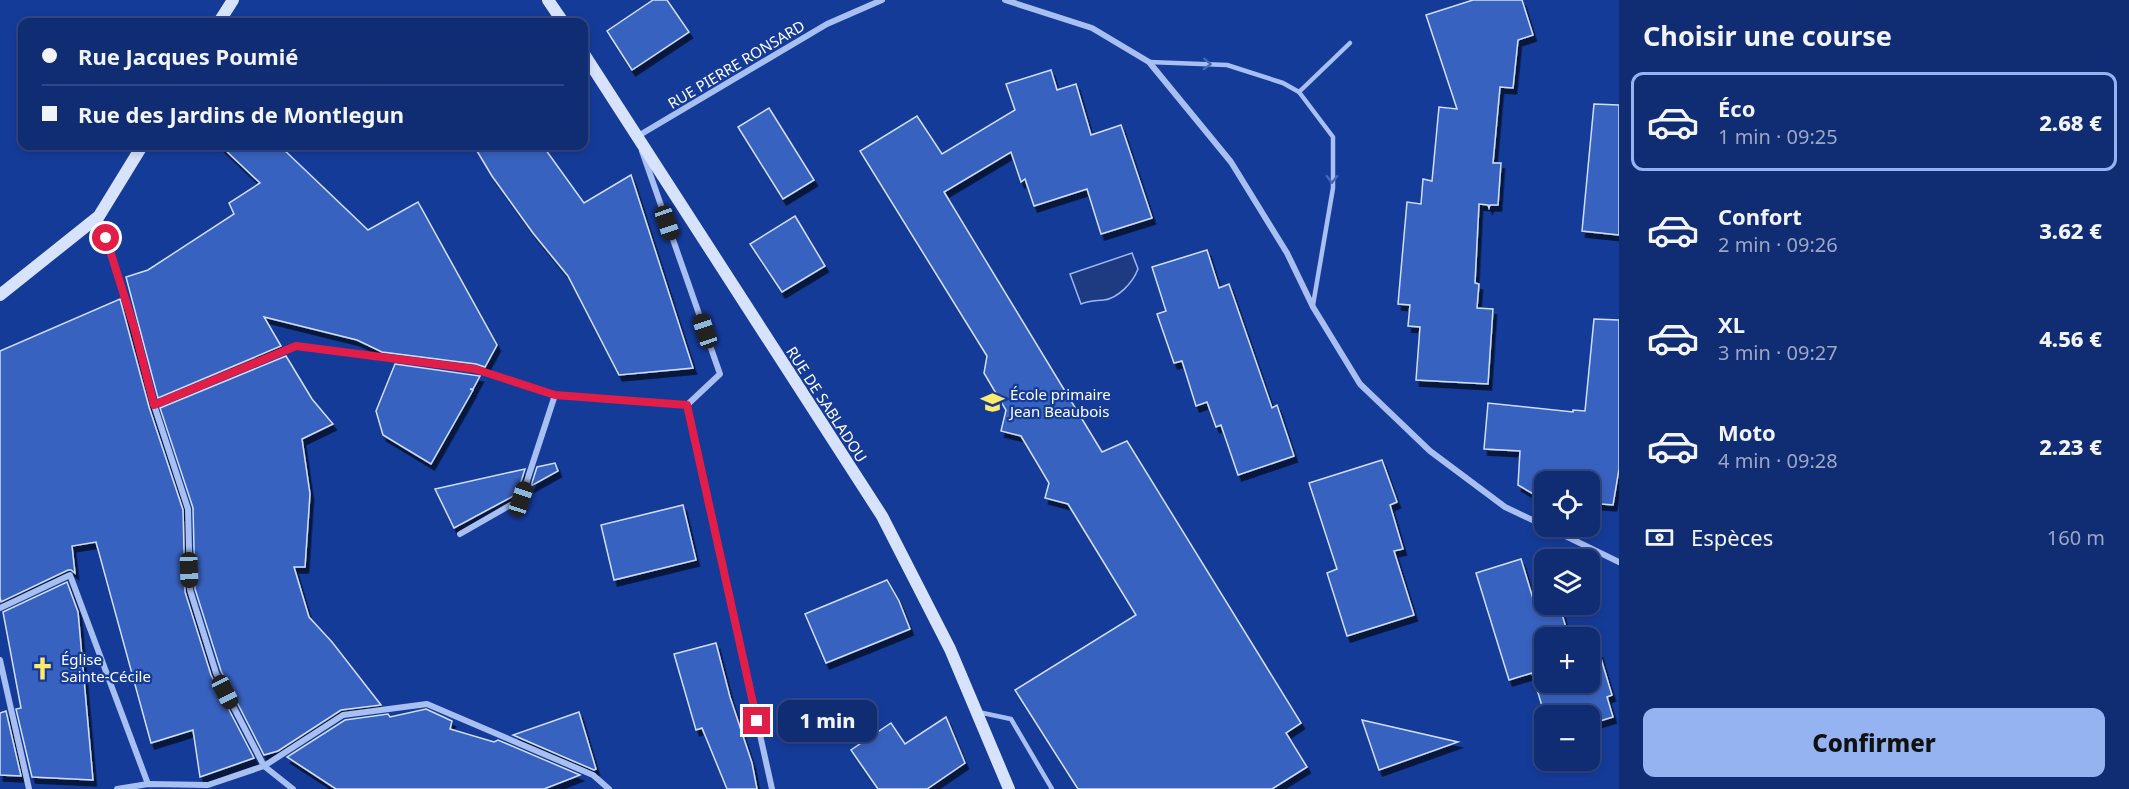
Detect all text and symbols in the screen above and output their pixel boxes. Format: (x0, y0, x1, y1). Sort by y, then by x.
street label: RUE PIERRE RONSARD (664, 15, 808, 113)
text: Choisir une course (1643, 17, 1892, 54)
text: Rue Jacques Poumié (78, 41, 298, 71)
one-way arrow (1203, 58, 1212, 71)
text: Éco (1718, 93, 1755, 123)
icon: car (1646, 95, 1700, 149)
text: Rue des Jardins de Montlegun (78, 99, 404, 129)
text: 2.68 € (2039, 107, 2102, 137)
text: 1 min · 09:25 (1718, 123, 1838, 150)
one-way arrow (1326, 174, 1339, 183)
text: Confort (1718, 201, 1802, 231)
car (653, 203, 681, 243)
icon: car (1646, 203, 1700, 257)
text: 3.62 € (2039, 215, 2102, 245)
route start (92, 224, 119, 251)
text: 2 min · 09:26 (1718, 231, 1838, 258)
text: XL (1718, 309, 1745, 339)
car (691, 311, 719, 351)
icon: car (1646, 311, 1700, 365)
text: 4.56 € (2039, 323, 2102, 353)
text: 3 min · 09:27 (1718, 339, 1838, 366)
street label: RUE DE SABLADOU (782, 342, 872, 466)
place label: École primaire Jean Beaubois (1008, 384, 1111, 421)
school or university icon: École primaire Jean Beaubois (979, 390, 1005, 416)
text: Moto (1718, 417, 1776, 447)
icon: car (1646, 419, 1700, 473)
text: 2.23 € (2039, 431, 2102, 461)
text: 4 min · 09:28 (1718, 447, 1838, 474)
map controls (1534, 471, 1600, 771)
button: locate (1534, 471, 1600, 537)
car (507, 479, 535, 519)
icon: cash (1643, 521, 1676, 554)
text: Espèces (1691, 522, 1773, 552)
text: 160 m (2047, 524, 2105, 551)
button: layers (1534, 549, 1600, 615)
car (179, 552, 199, 588)
button: + (1534, 627, 1600, 693)
place label: Église Sainte-Cécile (61, 649, 151, 686)
church icon: Église Sainte-Cécile (30, 655, 56, 681)
car (209, 672, 241, 712)
callout: 1 min (778, 700, 877, 742)
button: − (1534, 705, 1600, 771)
route end (743, 707, 770, 734)
text: 1 min (800, 707, 855, 734)
button: Confirmer (1643, 708, 2105, 777)

